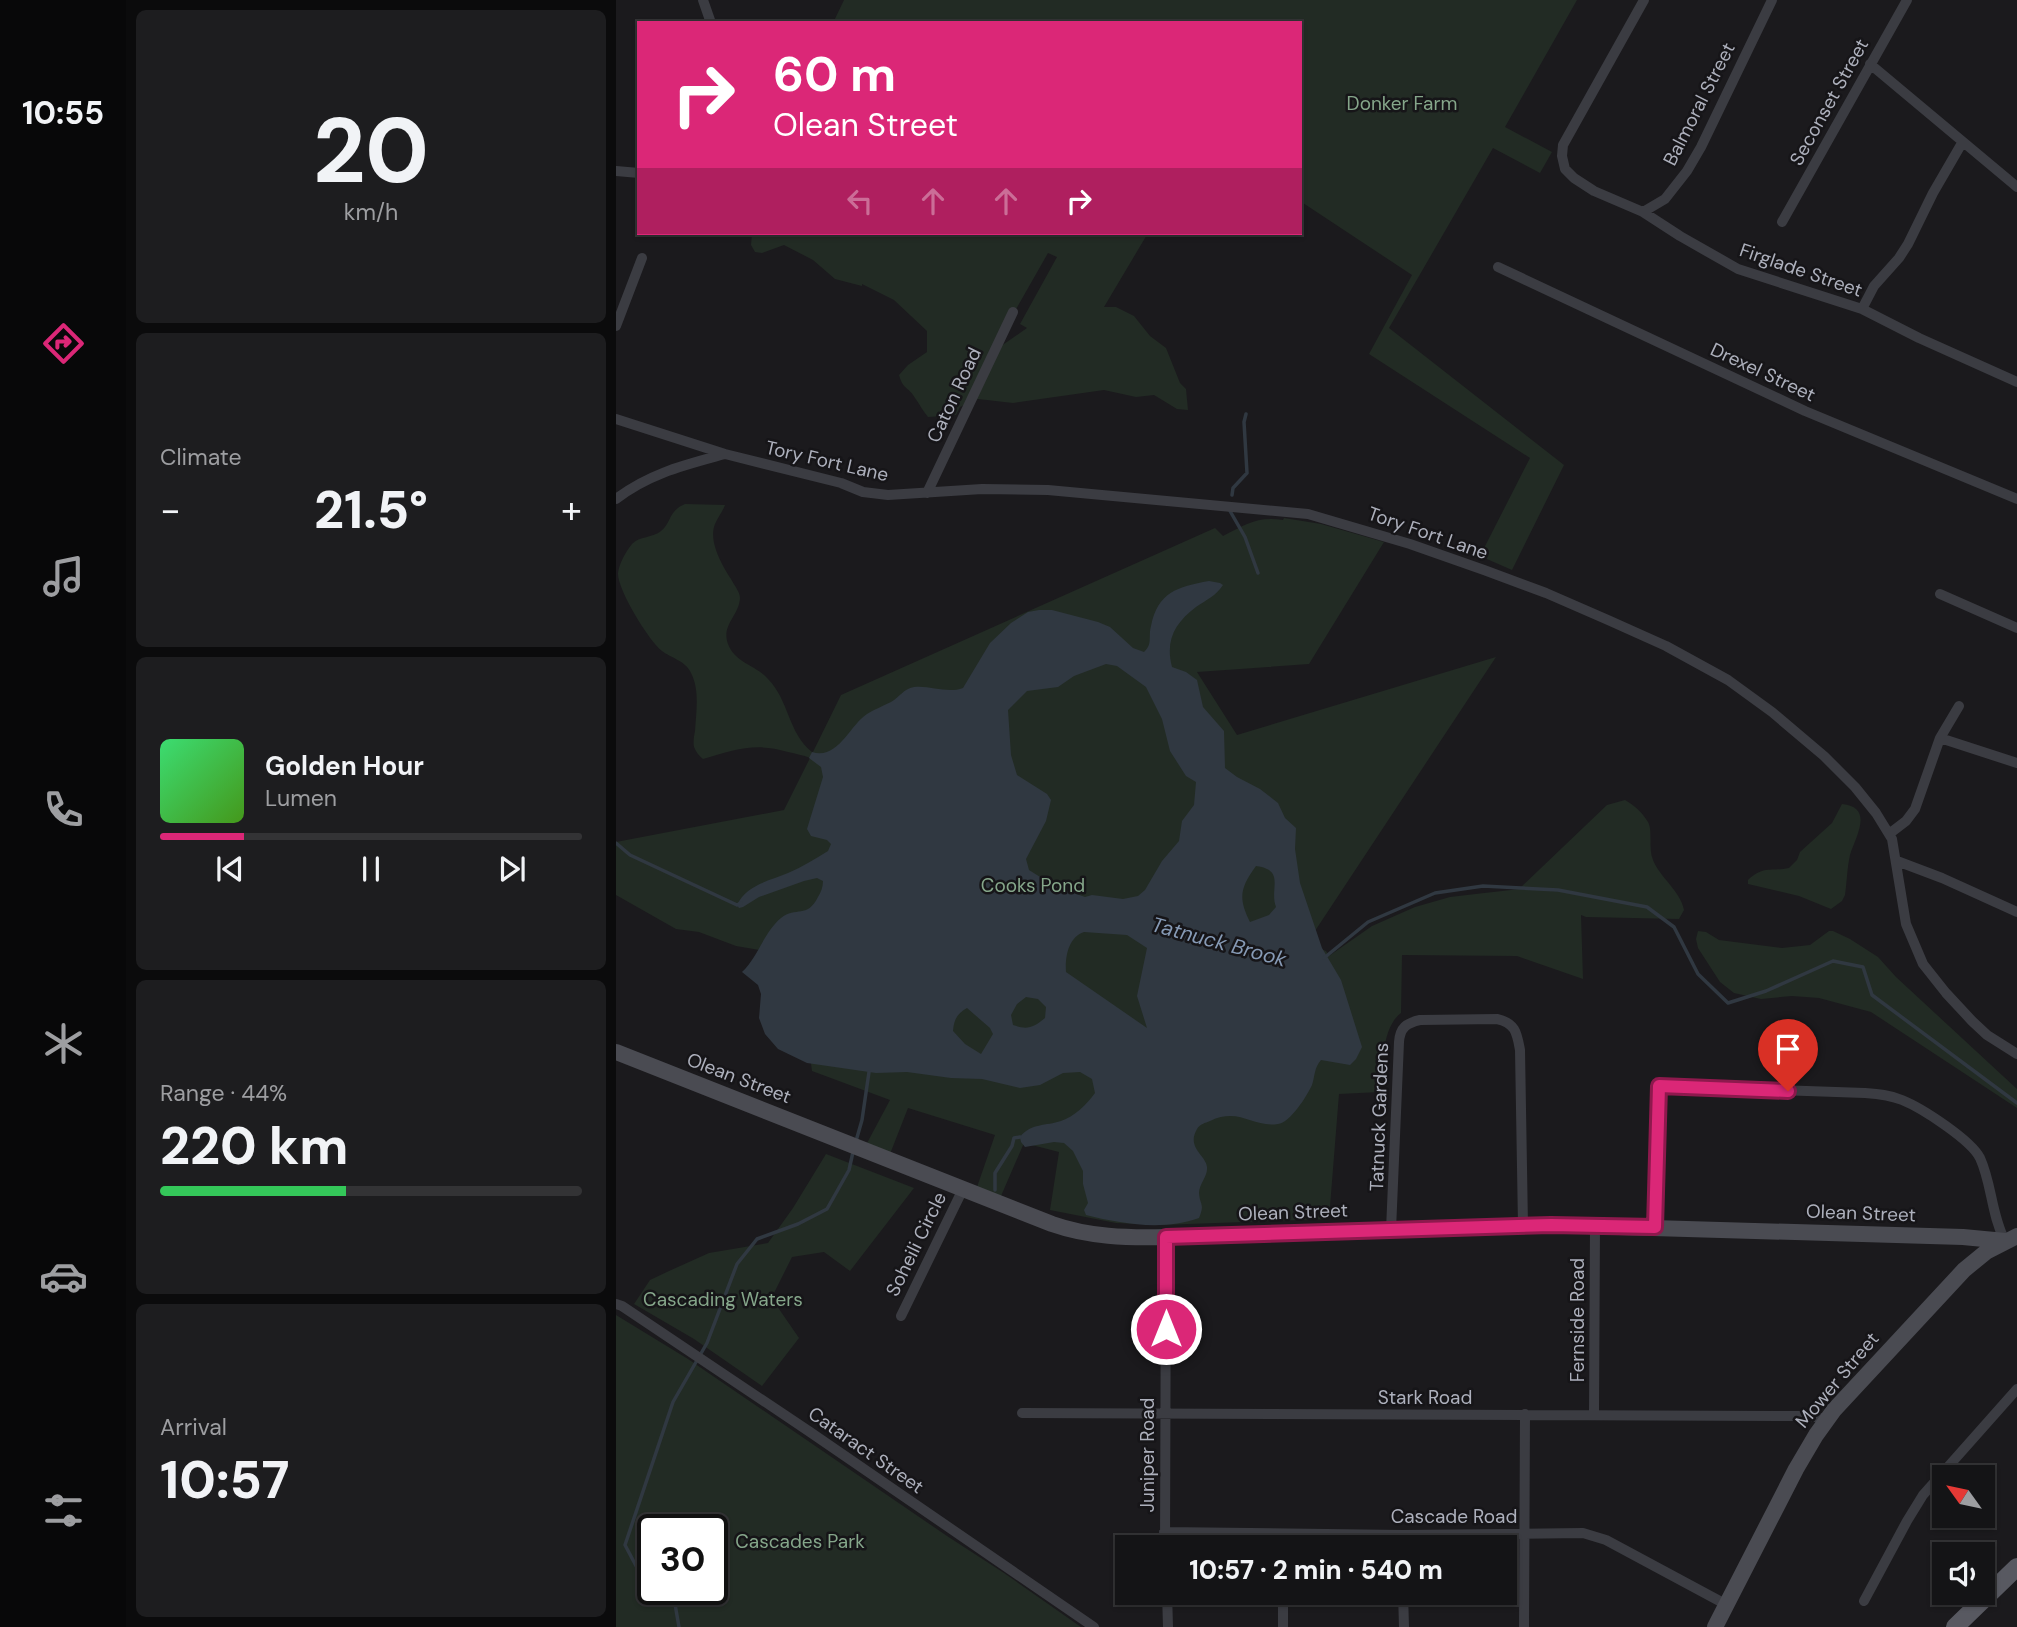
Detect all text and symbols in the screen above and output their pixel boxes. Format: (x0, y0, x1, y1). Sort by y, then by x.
street label: Seconset Street (1784, 34, 1874, 170)
street label: Balmoral Street (1657, 38, 1741, 170)
text: 60 m (773, 42, 896, 106)
icon: right (658, 49, 749, 140)
park label: Donker Farm (1347, 91, 1457, 116)
text: 10:55 (22, 92, 104, 134)
text: 20 (313, 92, 429, 210)
text: Olean Street (773, 104, 958, 146)
icon: left (841, 182, 879, 220)
icon: ahead (914, 182, 952, 220)
icon: ahead (987, 182, 1025, 220)
icon: right (1060, 182, 1098, 220)
text: km/h (344, 197, 398, 227)
street label: Firglade Street (1736, 237, 1866, 303)
icon: directions (39, 319, 88, 368)
street label: Drexel Street (1706, 337, 1820, 407)
street label: Caton Road (921, 343, 987, 447)
street label: Tory Fort Lane (763, 435, 891, 487)
text: Climate (160, 442, 242, 472)
text: 21.5° (314, 476, 428, 544)
text: − (160, 485, 181, 535)
text: + (561, 485, 582, 535)
street label: Tory Fort Lane (1365, 501, 1491, 565)
icon: music (39, 552, 88, 601)
text: Golden Hour (265, 749, 424, 783)
text: Lumen (265, 783, 337, 813)
icon: phone (39, 785, 88, 834)
icon: previous (211, 850, 249, 888)
icon: pause (352, 850, 390, 888)
icon: next (493, 850, 531, 888)
park label: Cooks Pond (981, 873, 1085, 898)
water label: Tatnuck Brook (1148, 911, 1290, 974)
icon: climate (39, 1019, 88, 1068)
pin (1758, 1019, 1818, 1091)
icon: arrive (1769, 1030, 1807, 1068)
street label: Tatnuck Gardens (1364, 1042, 1394, 1192)
street label: Olean Street (683, 1047, 795, 1109)
text: Range · 44% (160, 1078, 287, 1108)
text: 220 km (160, 1112, 348, 1180)
street label: Soheili Circle (880, 1188, 952, 1300)
street label: Olean Street (1238, 1198, 1348, 1226)
street label: Olean Street (1806, 1199, 1916, 1227)
icon: car (39, 1252, 88, 1301)
street label: Fernside Road (1565, 1258, 1590, 1382)
park label: Cascading Waters (643, 1287, 803, 1312)
position arrow (1129, 1292, 1203, 1366)
street label: Mower Street (1790, 1327, 1884, 1433)
street label: Stark Road (1378, 1385, 1472, 1410)
street label: Juniper Road (1135, 1398, 1160, 1512)
street label: Cataract Street (803, 1401, 929, 1499)
text: Arrival (160, 1412, 227, 1442)
text: 10:57 (160, 1446, 289, 1514)
north arrow (1932, 1465, 1995, 1528)
map controls (1932, 1465, 1995, 1605)
icon: filters (39, 1486, 88, 1535)
street label: Cascade Road (1391, 1504, 1517, 1529)
speed limit sign: 30 (637, 1514, 728, 1605)
park label: Cascades Park (735, 1529, 865, 1554)
button: sound (1932, 1542, 1995, 1605)
text: 10:57 · 2 min · 540 m (1189, 1553, 1443, 1587)

